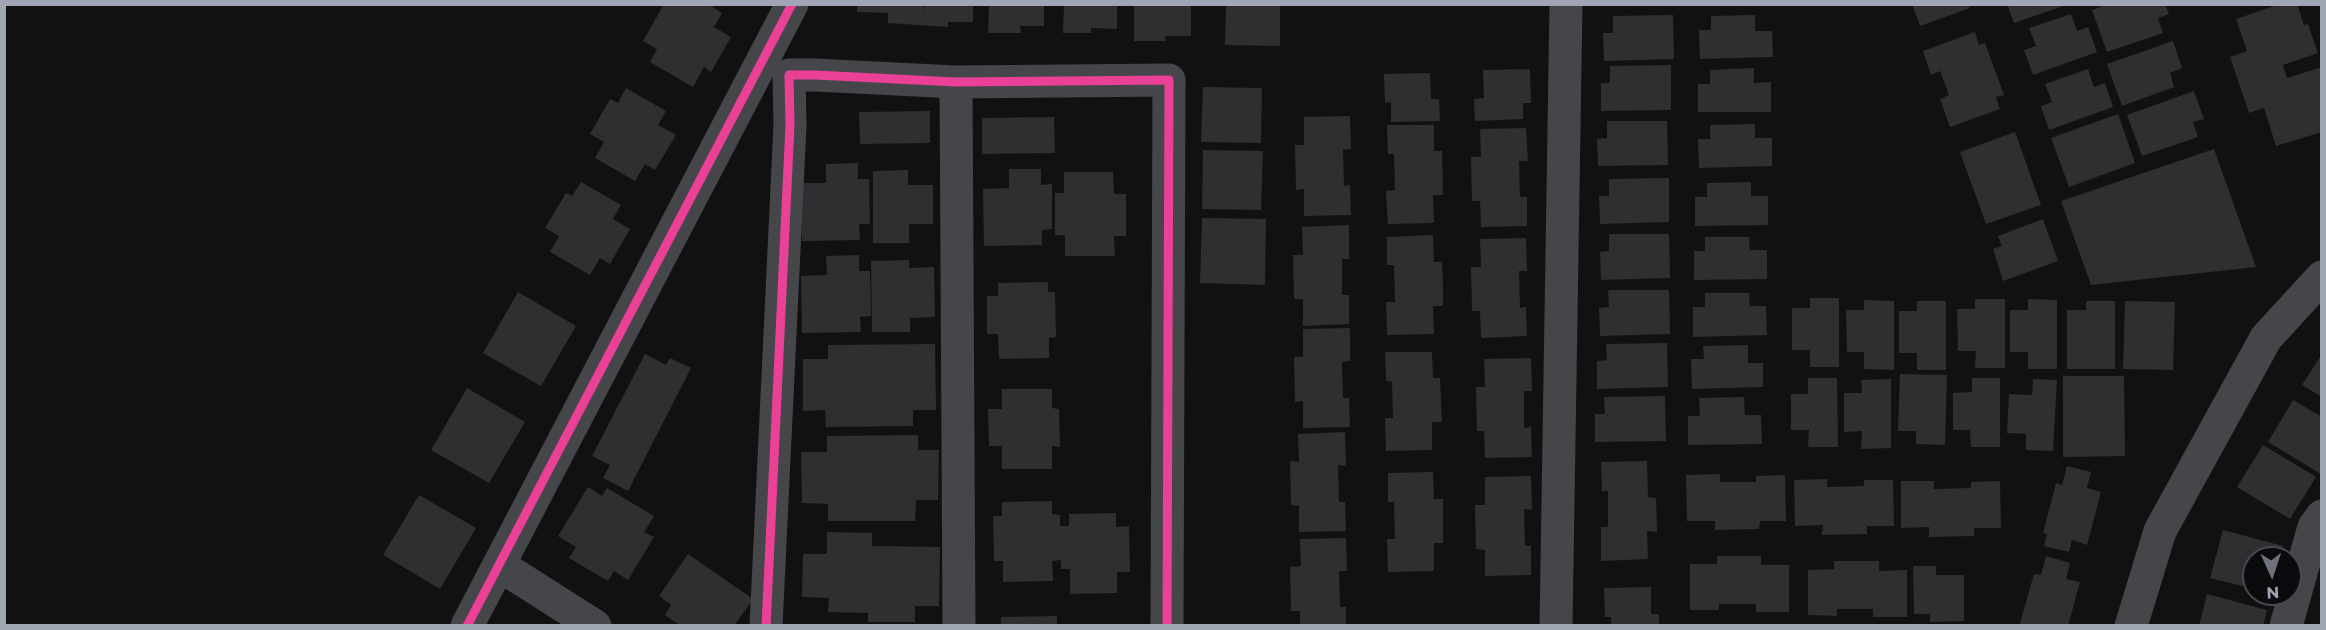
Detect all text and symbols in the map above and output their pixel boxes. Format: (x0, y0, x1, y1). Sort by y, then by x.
north arrow (2242, 546, 2302, 606)
text: N (2266, 583, 2280, 602)

